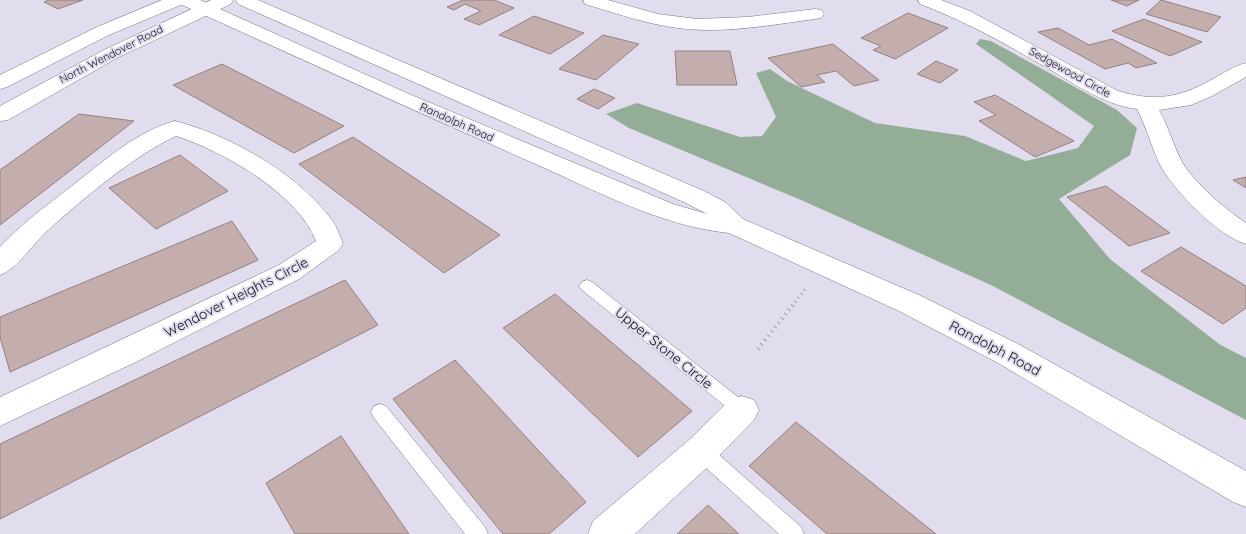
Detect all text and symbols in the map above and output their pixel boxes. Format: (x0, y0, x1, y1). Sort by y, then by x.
street label: North Wendover Road (57, 22, 165, 86)
street label: Sedgewood Circle (1027, 44, 1113, 100)
street label: Randolph Road (418, 99, 496, 145)
street label: Wendover Heights Circle (161, 253, 311, 341)
street label: Upper Stone Circle (612, 303, 717, 393)
street label: Randolph Road (946, 316, 1044, 380)

